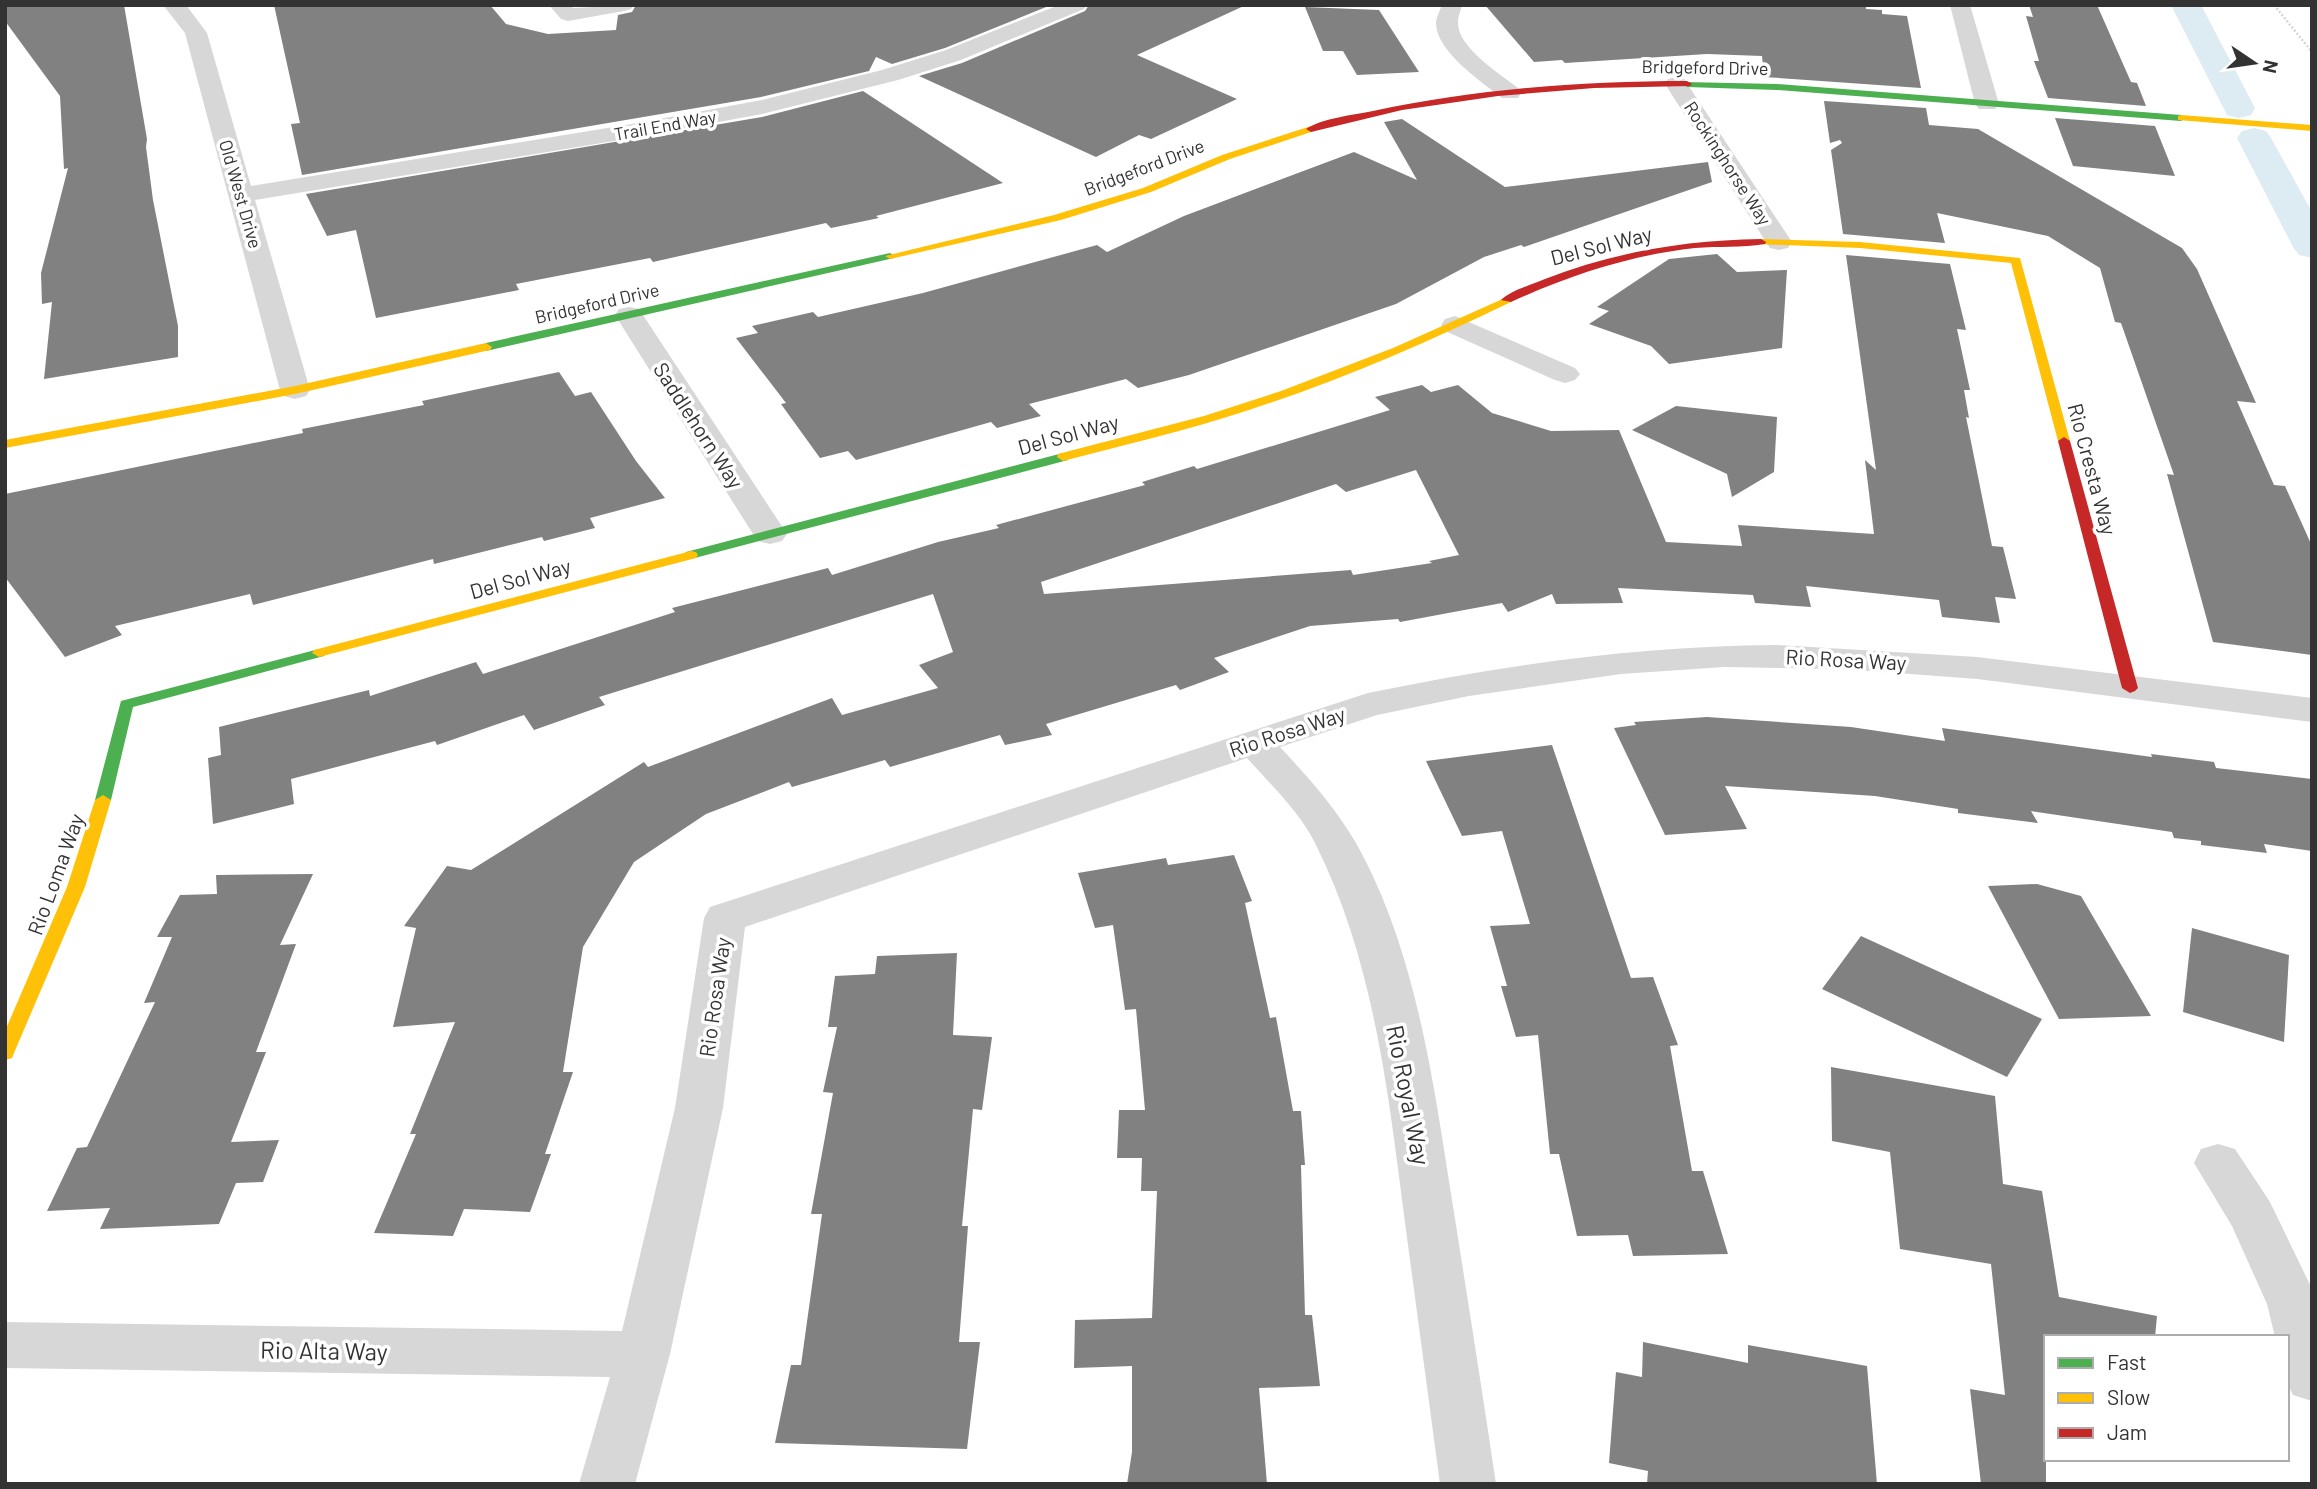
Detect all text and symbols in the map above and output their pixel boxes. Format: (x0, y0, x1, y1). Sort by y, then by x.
north arrow (2219, 28, 2289, 98)
street label: Bridgeford Drive (1641, 55, 1769, 79)
text: N (2258, 58, 2284, 76)
street label: Rockinghorse Way (1680, 97, 1776, 229)
street label: Trail End Way (612, 105, 718, 145)
street label: Bridgeford Drive (1081, 134, 1207, 200)
street label: Old West Drive (215, 137, 267, 251)
street label: Del Sol Way (1548, 220, 1655, 270)
street label: Bridgeford Drive (533, 278, 661, 328)
street label: Saddlehorn Way (649, 357, 749, 493)
street label: Rio Cresta Way (2063, 400, 2123, 538)
street label: Del Sol Way (1015, 408, 1122, 459)
street label: Del Sol Way (467, 552, 574, 603)
street label: Rio Rosa Way (1785, 643, 1907, 675)
street label: Rio Rosa Way (1226, 700, 1349, 762)
street label: Rio Loma Way (21, 810, 89, 938)
street label: Rio Rosa Way (693, 935, 735, 1059)
street label: Rio Royal Way (1381, 1022, 1437, 1168)
street label: Rio Alta Way (260, 1334, 388, 1366)
legend (2044, 1335, 2289, 1461)
text: Fast (2107, 1349, 2147, 1374)
text: Slow (2107, 1384, 2150, 1409)
text: Jam (2107, 1419, 2147, 1444)

